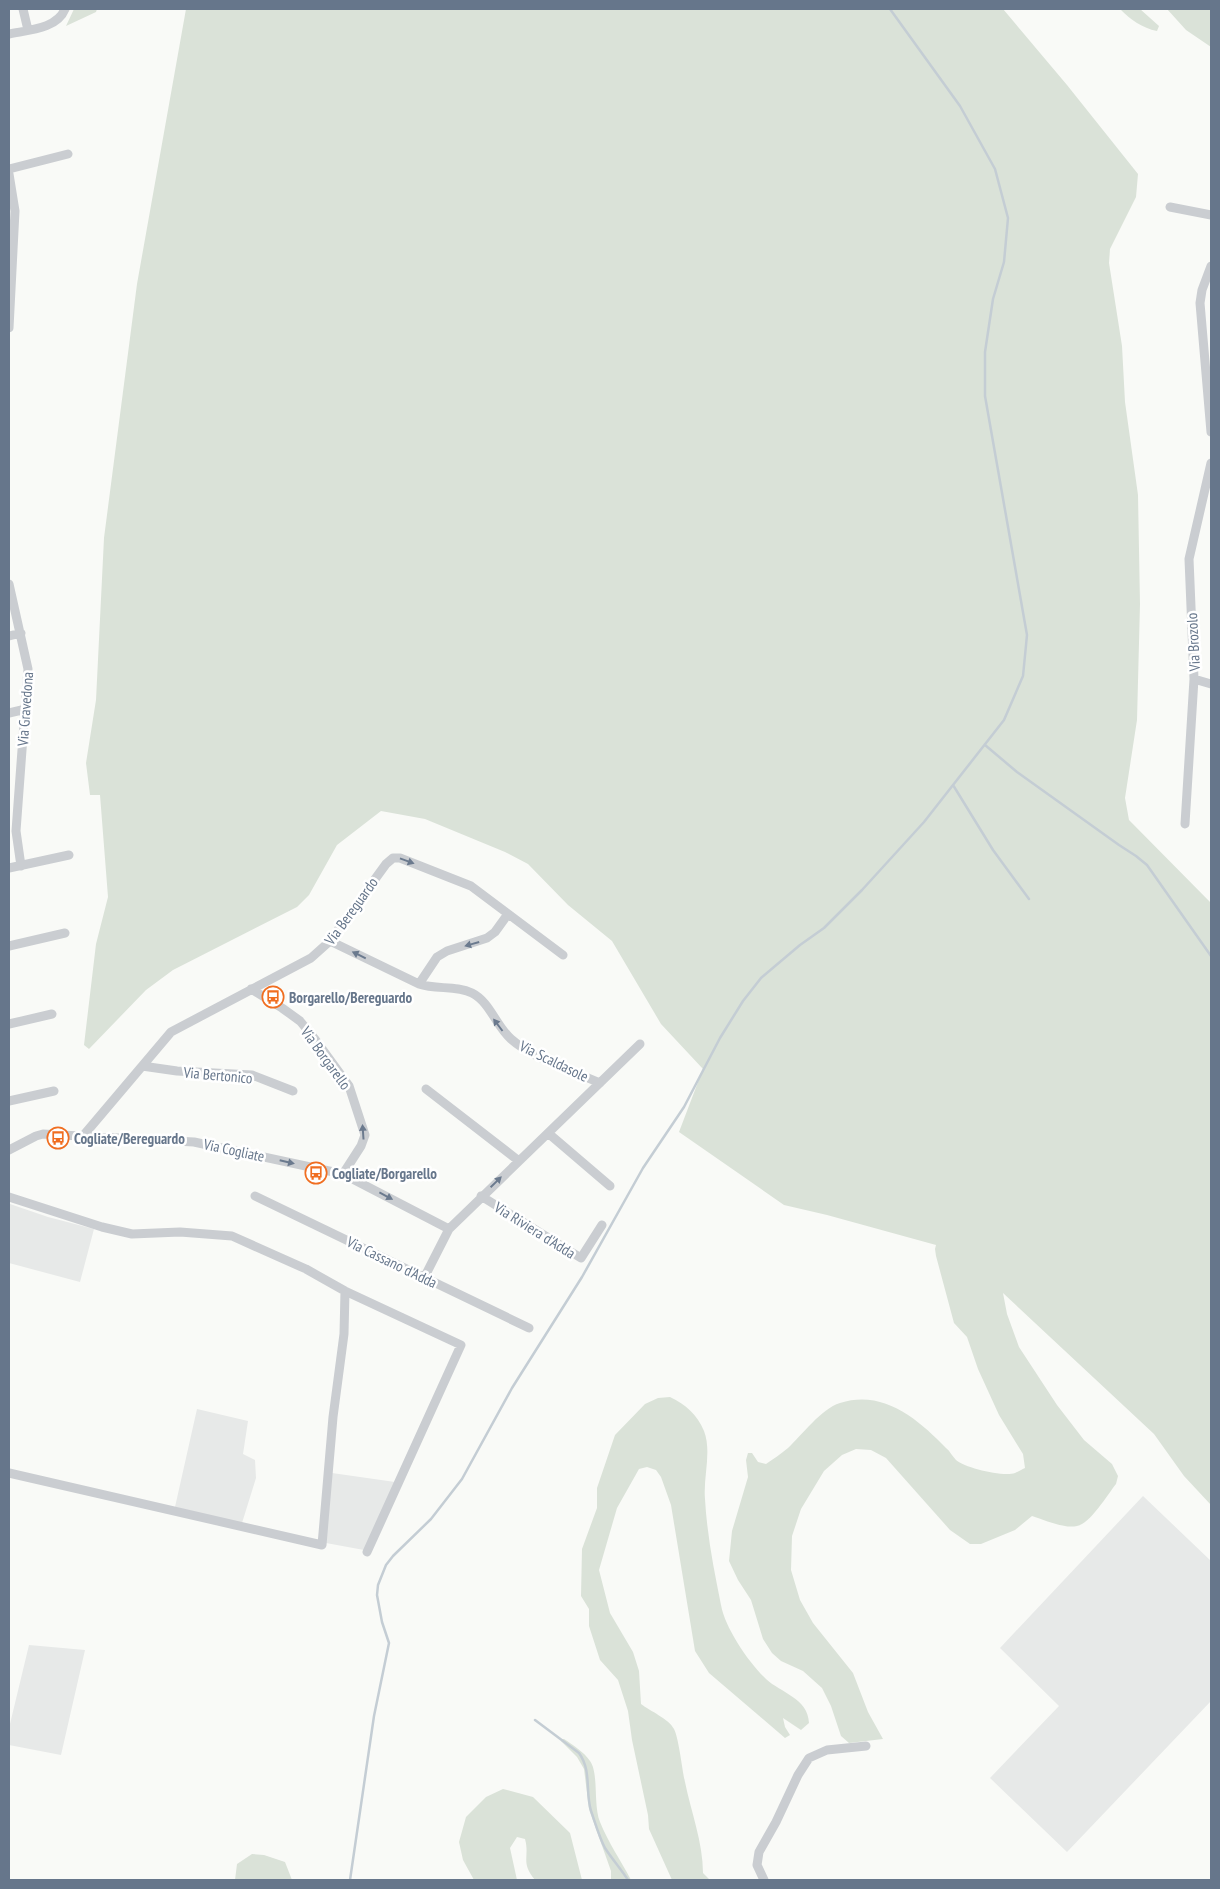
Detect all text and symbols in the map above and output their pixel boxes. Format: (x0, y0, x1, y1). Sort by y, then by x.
street label: Via Brozolo (1182, 612, 1204, 673)
street label: Via Gravedona (13, 671, 37, 748)
one-way arrow (399, 858, 414, 865)
street label: Via Bereguardo (320, 873, 382, 949)
one-way arrow (465, 940, 480, 948)
one-way arrow (352, 951, 366, 959)
bus stop icon: Borgarello/Bereguardo (261, 985, 285, 1009)
place label: Borgarello/Bereguardo (289, 988, 412, 1007)
one-way arrow (493, 1018, 503, 1032)
street label: Via Borgarello (296, 1022, 355, 1093)
street label: Via Scaldasole (516, 1036, 592, 1086)
street label: Via Bertonico (182, 1062, 253, 1087)
one-way arrow (359, 1123, 367, 1139)
bus stop icon: Cogliate/Bereguardo (46, 1126, 70, 1150)
place label: Cogliate/Bereguardo (74, 1129, 185, 1148)
street label: Via Cogliate (201, 1134, 266, 1166)
one-way arrow (279, 1158, 295, 1166)
bus stop icon: Cogliate/Borgarello (304, 1161, 328, 1185)
place label: Cogliate/Borgarello (332, 1164, 437, 1183)
one-way arrow (489, 1177, 501, 1189)
one-way arrow (379, 1192, 393, 1200)
street label: Via Riviera d'Adda (490, 1197, 579, 1262)
street label: Via Cassano d'Adda (343, 1231, 440, 1292)

